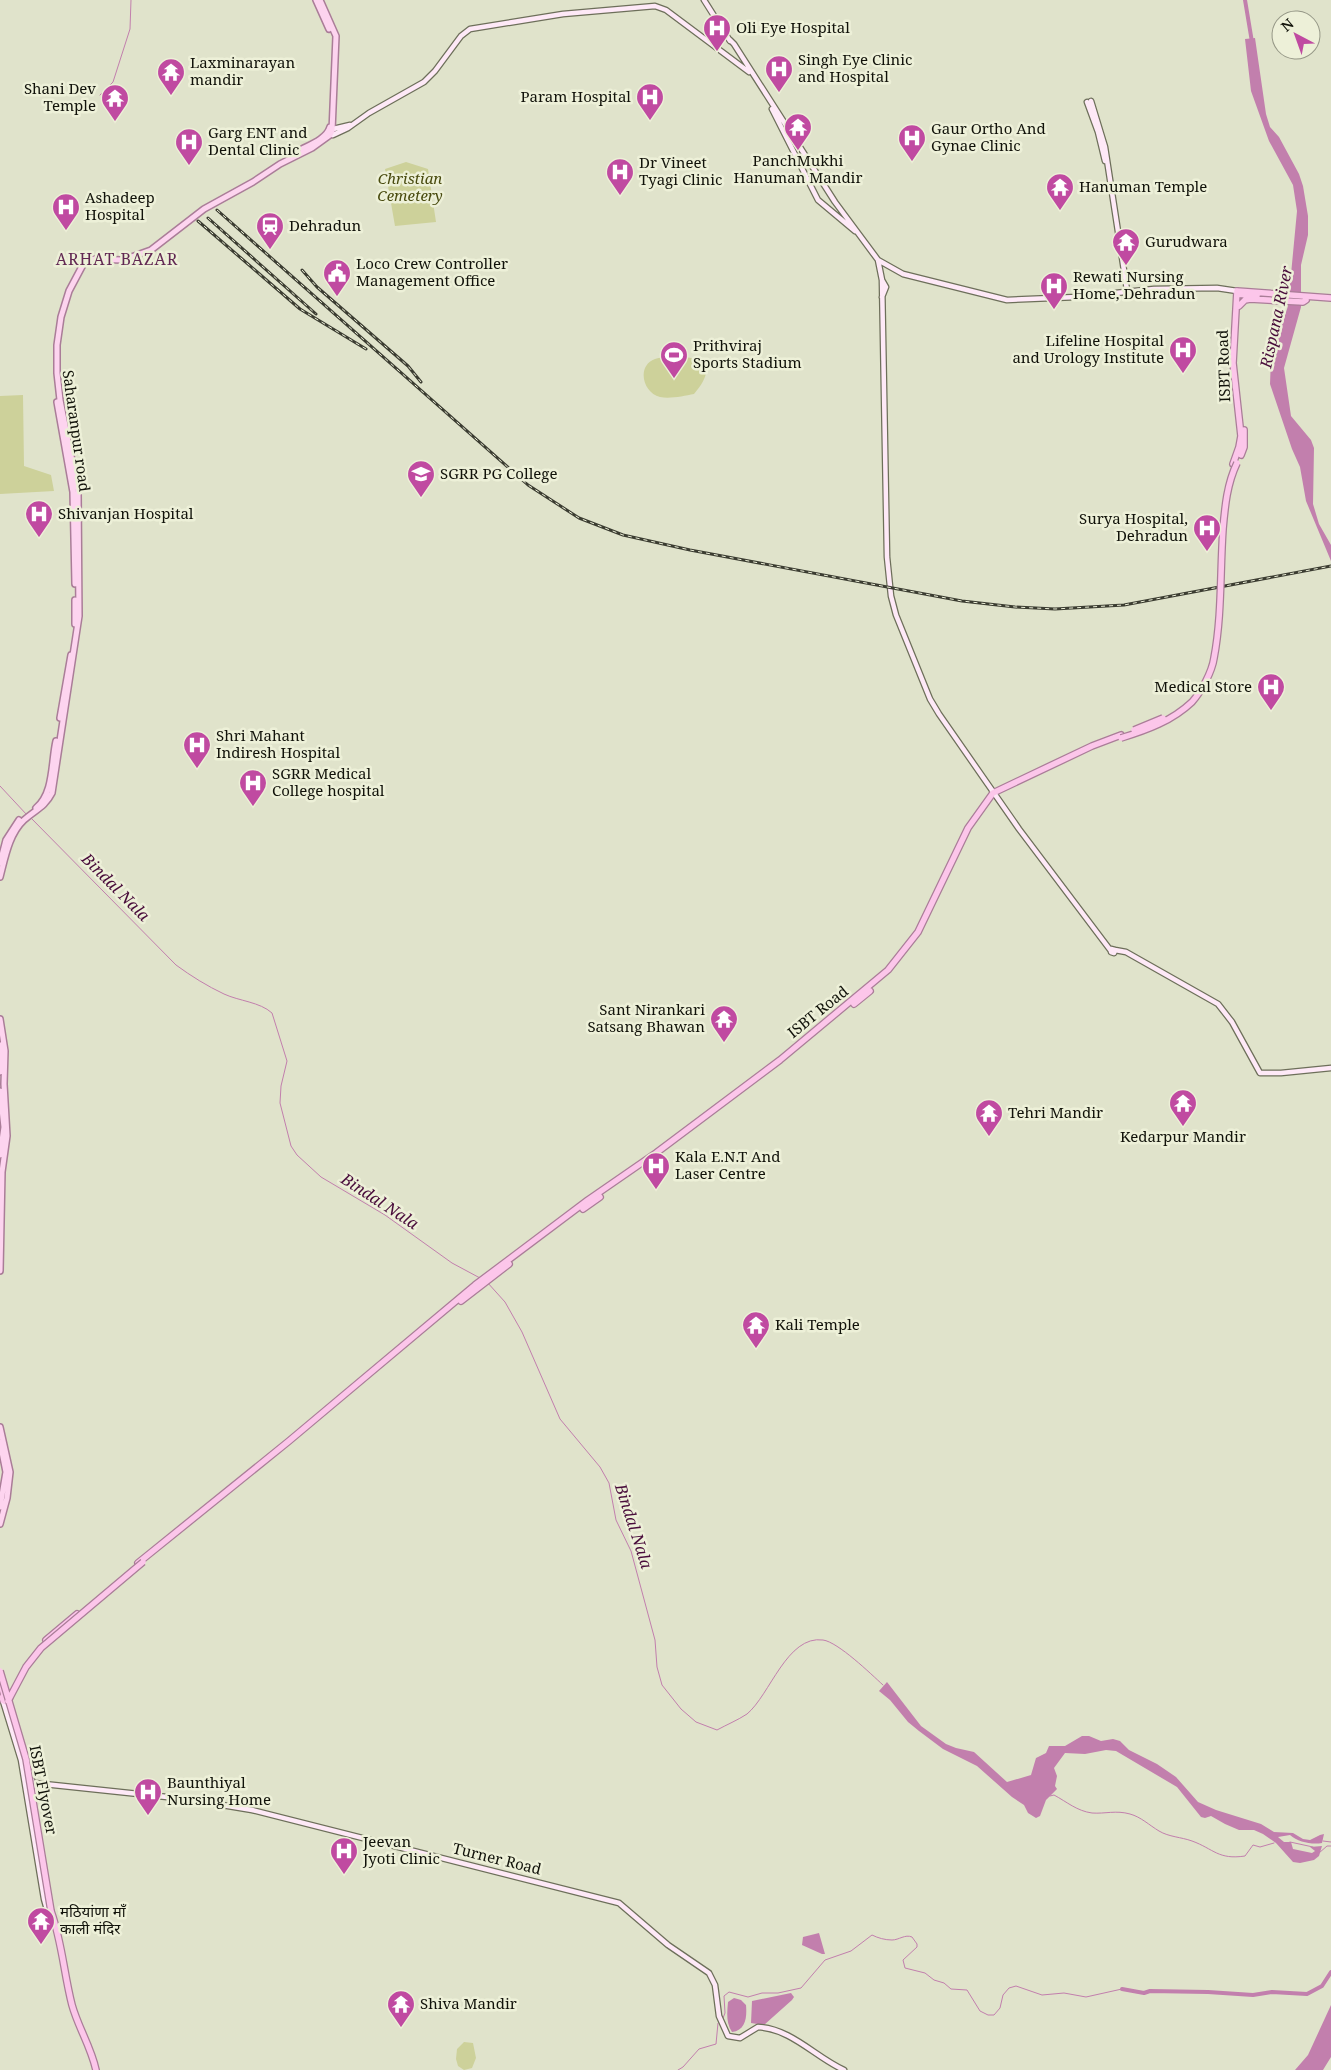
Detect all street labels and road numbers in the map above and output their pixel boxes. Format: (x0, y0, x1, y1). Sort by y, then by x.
street label: ISBT Road (1212, 329, 1234, 403)
street label: Saharanpur road (59, 369, 95, 493)
street label: ISBT Road (783, 981, 852, 1042)
street label: ISBT Flyover (26, 1743, 62, 1836)
street label: Turner Road (451, 1837, 544, 1879)

